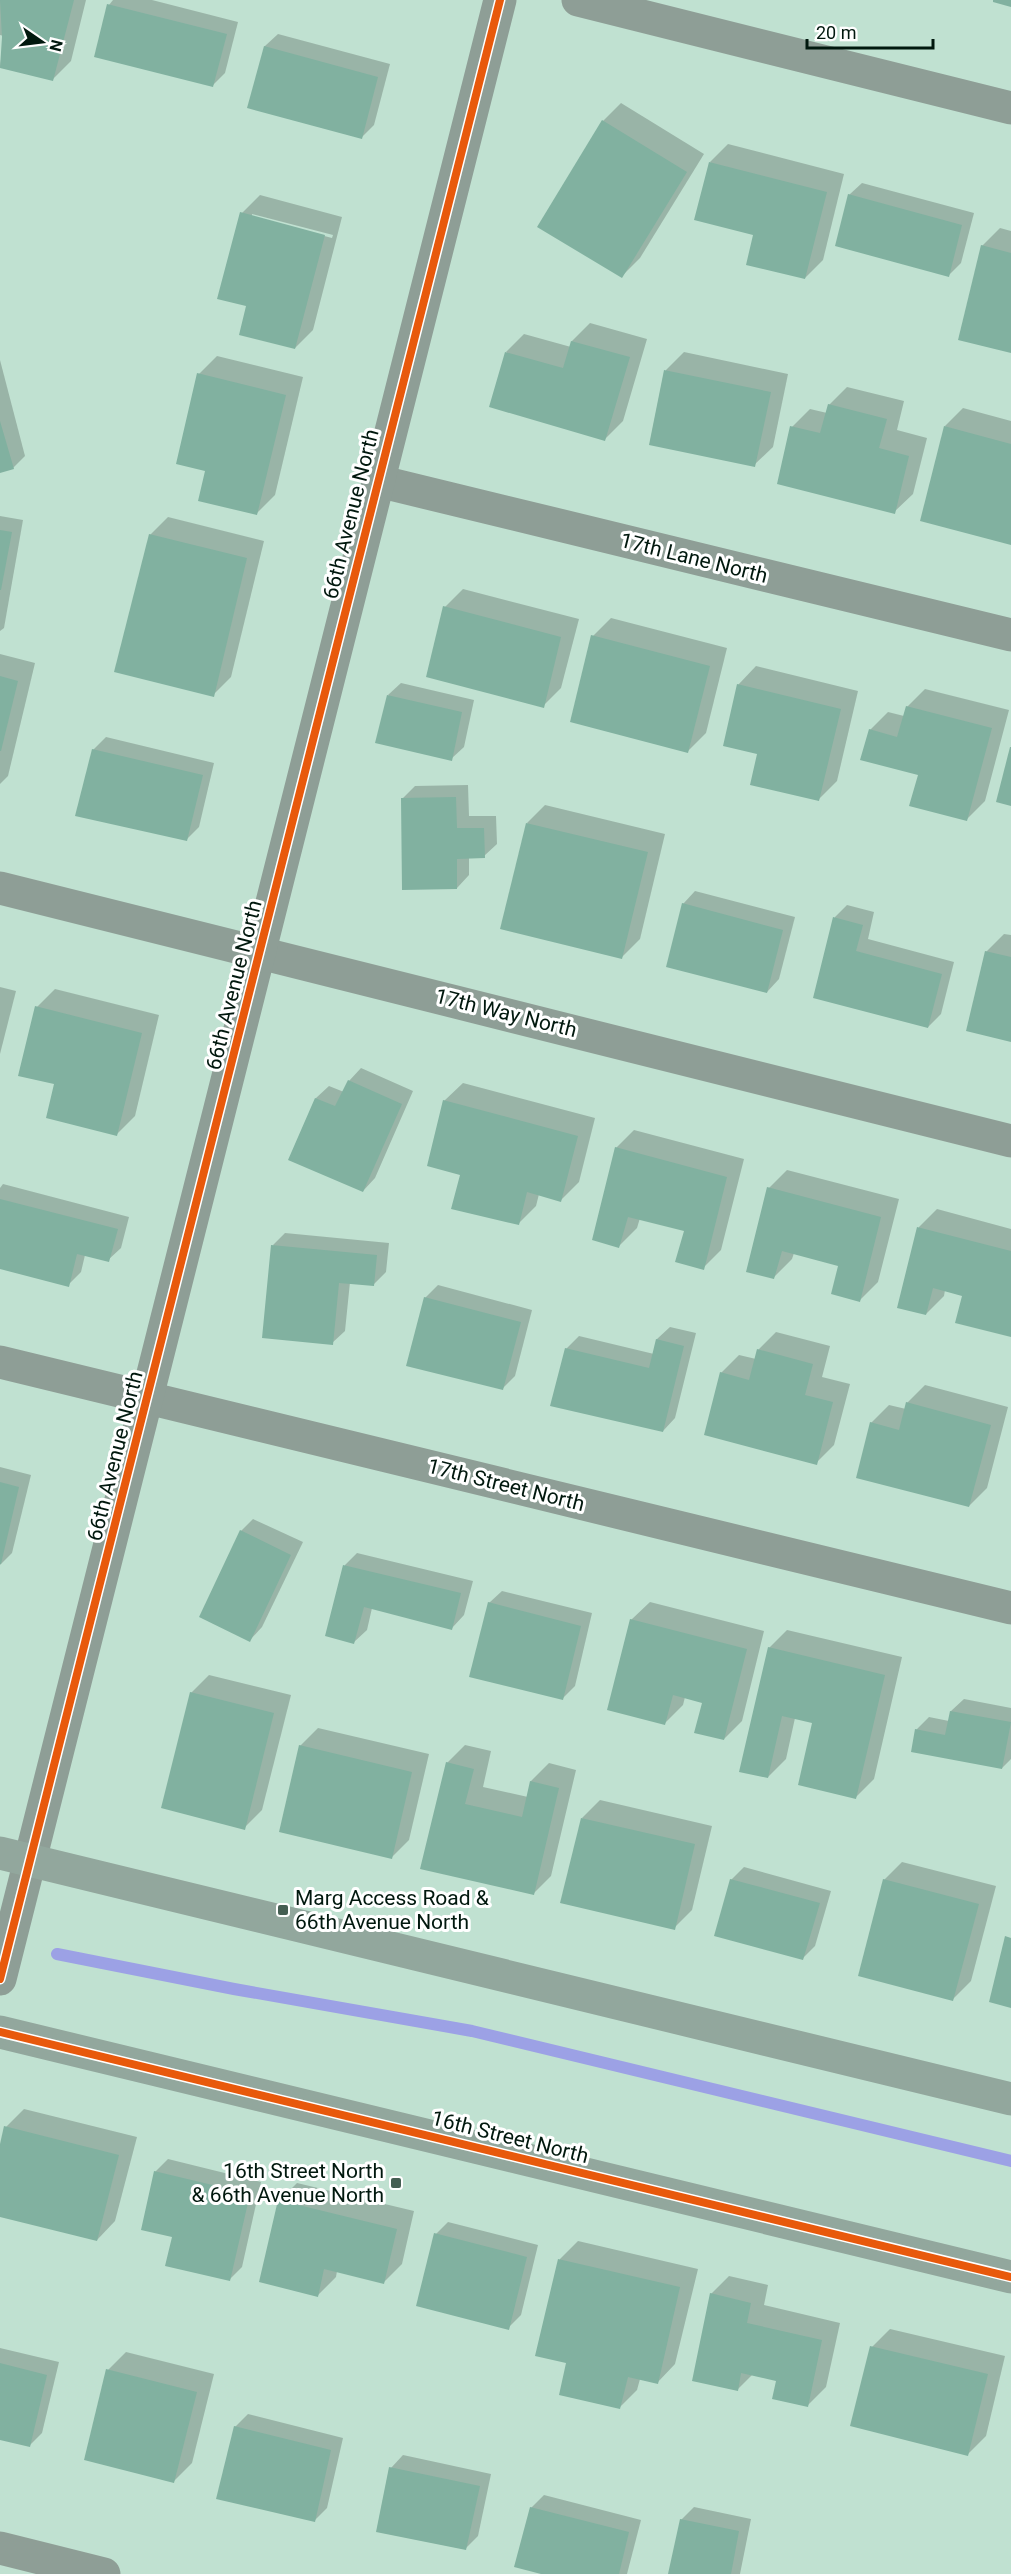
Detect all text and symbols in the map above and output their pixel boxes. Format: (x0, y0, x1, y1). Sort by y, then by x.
north arrow (12, 12, 72, 72)
scale bar (807, 12, 933, 50)
text: 20 m (816, 22, 856, 43)
text: N (45, 38, 67, 53)
street label: 66th Avenue North (318, 427, 384, 601)
street label: 17th Lane North (618, 528, 770, 588)
street label: 66th Avenue North (201, 898, 267, 1072)
street label: 17th Way North (433, 984, 579, 1042)
street label: 66th Avenue North (82, 1369, 148, 1543)
street label: 17th Street North (425, 1454, 587, 1516)
place label: Marg Access Road & 66th Avenue North (295, 1886, 489, 1934)
marker: Marg Access Road & 66th Avenue North (276, 1903, 290, 1917)
street label: 16th Street North (429, 2106, 591, 2168)
place label: 16th Street North & 66th Avenue North (192, 2159, 384, 2207)
marker: 16th Street North & 66th Avenue North (389, 2176, 403, 2190)

